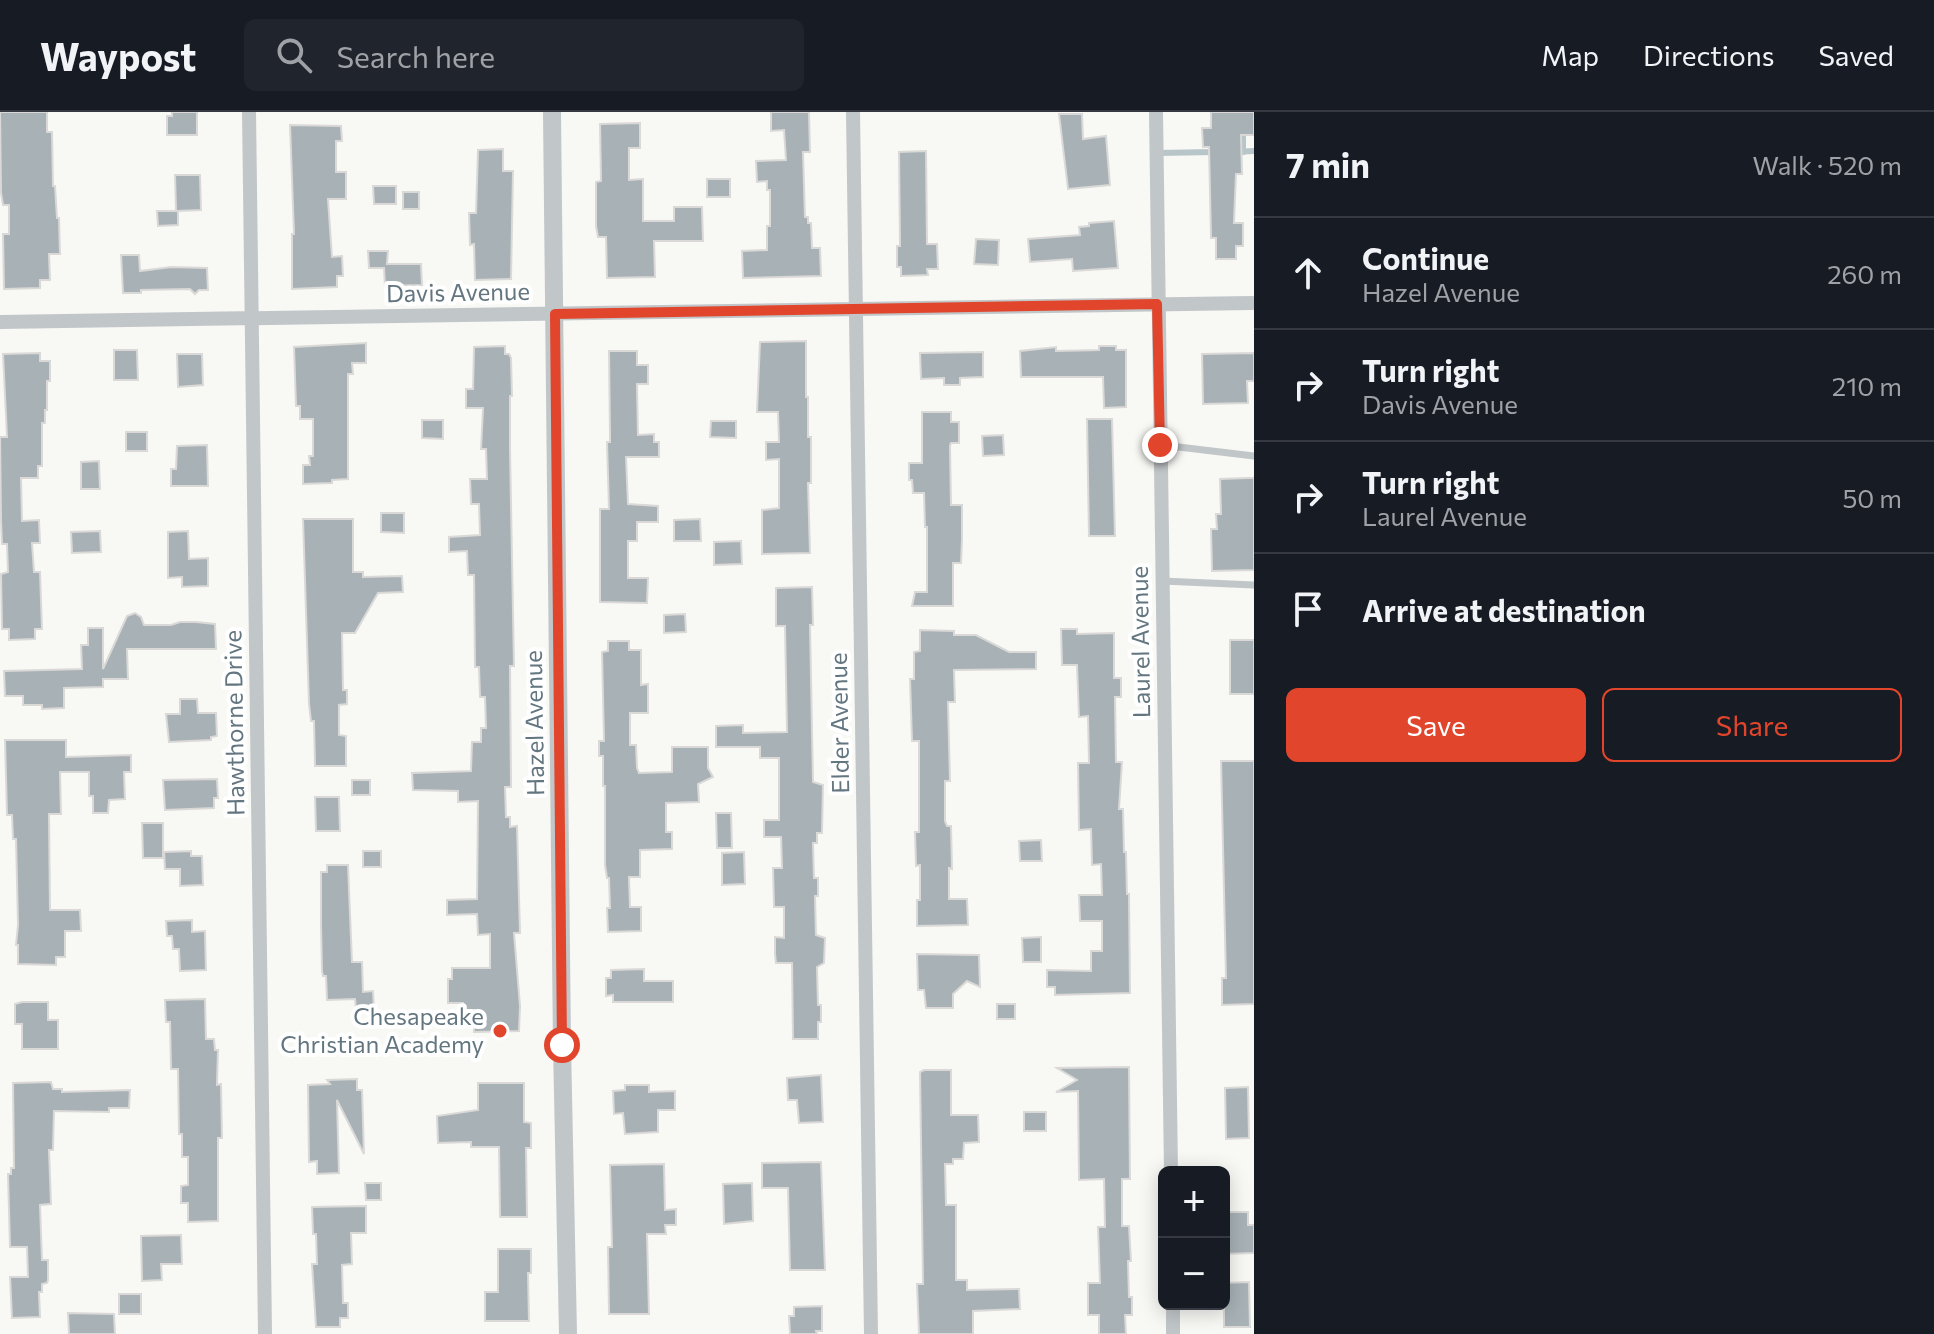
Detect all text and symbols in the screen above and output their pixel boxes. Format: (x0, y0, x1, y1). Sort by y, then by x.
search box (244, 19, 804, 91)
text: Waypost (40, 32, 196, 79)
icon: search (272, 33, 316, 77)
text: Search here (336, 37, 495, 74)
text: Map (1541, 38, 1599, 72)
text: Directions (1643, 38, 1774, 72)
text: Saved (1818, 38, 1894, 72)
text: 7 min (1286, 143, 1370, 185)
text: Walk · 520 m (1753, 149, 1902, 180)
text: Continue (1362, 239, 1489, 276)
icon: ahead (1286, 251, 1330, 295)
text: 260 m (1827, 258, 1902, 289)
street label: Davis Avenue (386, 276, 530, 307)
text: Hazel Avenue (1362, 276, 1520, 307)
text: Turn right (1362, 351, 1499, 388)
icon: right (1286, 363, 1330, 407)
text: 210 m (1832, 370, 1902, 401)
text: Davis Avenue (1362, 388, 1518, 419)
route end (1142, 427, 1178, 463)
text: Turn right (1362, 463, 1499, 500)
icon: right (1286, 475, 1330, 519)
text: 50 m (1842, 482, 1902, 513)
text: Laurel Avenue (1362, 500, 1527, 531)
street label: Laurel Avenue (1124, 566, 1155, 718)
icon: arrive (1286, 587, 1330, 631)
text: Arrive at destination (1362, 591, 1646, 628)
street label: Hawthorne Drive (217, 630, 250, 816)
street label: Hazel Avenue (518, 650, 549, 796)
street label: Elder Avenue (823, 652, 854, 794)
button: Save (1286, 688, 1586, 762)
button: Share (1602, 688, 1902, 762)
place label: Chesapeake Christian Academy (280, 1001, 484, 1058)
marker: Chesapeake Christian Academy (491, 1022, 509, 1040)
route start (544, 1027, 580, 1063)
map controls (1158, 1166, 1230, 1310)
button: + (1158, 1166, 1230, 1238)
button: − (1158, 1238, 1230, 1310)

